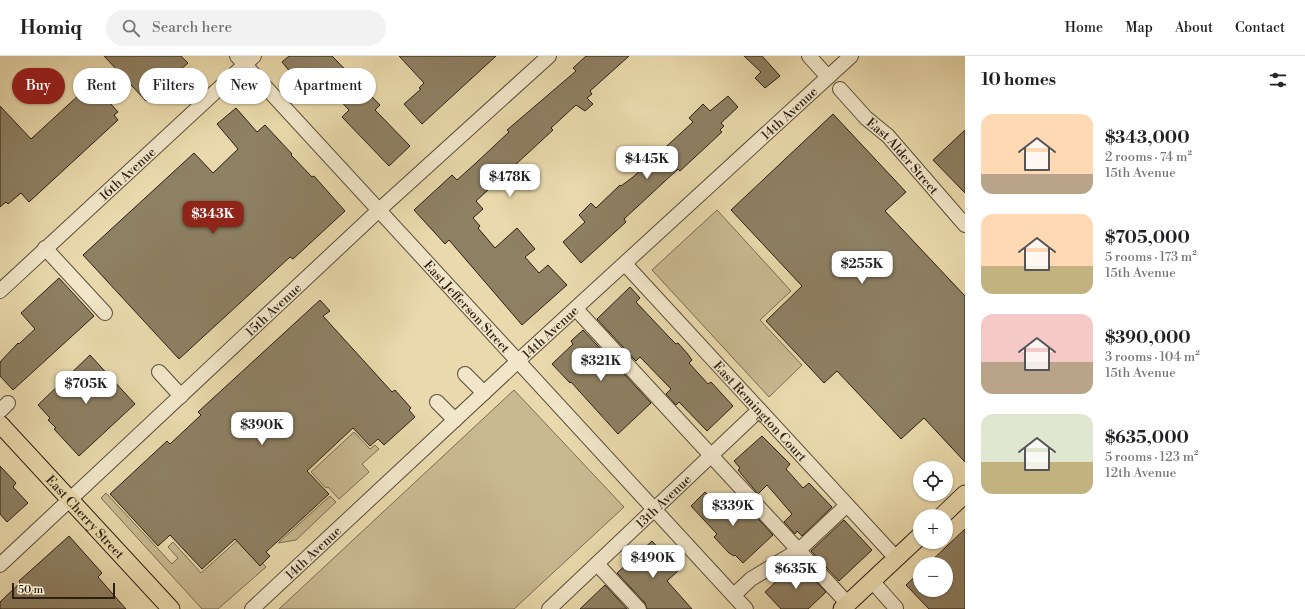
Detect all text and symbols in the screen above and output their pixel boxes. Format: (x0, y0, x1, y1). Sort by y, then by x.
search box (106, 10, 386, 46)
text: Homiq (20, 16, 82, 40)
icon: search (120, 17, 142, 39)
text: Search here (152, 18, 232, 37)
text: Home (1065, 19, 1103, 37)
text: Map (1125, 19, 1153, 37)
text: About (1175, 19, 1213, 37)
text: Contact (1235, 19, 1285, 37)
chip: Buy (12, 68, 65, 104)
chip: Rent (73, 68, 131, 104)
chip: Filters (139, 68, 208, 104)
chip: New (216, 68, 271, 104)
chip: Apartment (279, 68, 376, 104)
text: 10 homes (981, 69, 1056, 91)
icon: filters (1267, 69, 1289, 91)
street label: 14th Avenue (758, 83, 821, 143)
street label: East Alder Street (863, 115, 942, 198)
text: $343,000 (1105, 127, 1190, 149)
icon: home (1013, 130, 1061, 178)
street label: 16th Avenue (96, 144, 160, 204)
pin: $445K (619, 146, 675, 180)
text: 2 rooms · 74 m² (1105, 149, 1192, 165)
text: $445K (625, 151, 669, 167)
pin: $478K (482, 164, 538, 198)
text: 15th Avenue (1105, 165, 1176, 181)
text: $478K (489, 169, 531, 185)
pin: $343K (185, 201, 241, 235)
text: $343K (192, 206, 234, 222)
text: $705,000 (1105, 227, 1190, 249)
icon: home (1013, 230, 1061, 278)
text: 5 rooms · 173 m² (1105, 249, 1197, 265)
pin: $255K (834, 251, 890, 285)
text: $255K (841, 256, 883, 272)
street label: East Jefferson Street (420, 257, 513, 357)
text: 15th Avenue (1105, 265, 1176, 281)
street label: 15th Avenue (242, 280, 305, 340)
street label: 14th Avenue (519, 302, 583, 362)
text: $390,000 (1105, 327, 1191, 349)
icon: home (1013, 330, 1061, 378)
pin: $321K (573, 348, 629, 382)
text: 3 rooms · 104 m² (1105, 349, 1200, 365)
text: $321K (581, 353, 621, 369)
street label: East Remington Court (710, 358, 810, 466)
text: 15th Avenue (1105, 365, 1176, 381)
pin: $705K (58, 371, 114, 405)
text: $705K (64, 376, 108, 392)
pin: $390K (234, 412, 290, 446)
text: $390K (240, 417, 284, 433)
text: $635,000 (1105, 427, 1189, 449)
icon: home (1013, 430, 1061, 478)
text: 5 rooms · 123 m² (1105, 449, 1199, 465)
map controls (913, 461, 953, 597)
button: locate (913, 461, 953, 501)
text: 12th Avenue (1105, 465, 1176, 481)
street label: 13th Avenue (632, 471, 695, 532)
street label: East Cherry Street (42, 472, 128, 563)
pin: $339K (705, 493, 761, 527)
text: $339K (712, 498, 754, 514)
button: + (913, 509, 953, 549)
street label: 14th Avenue (282, 523, 345, 583)
pin: $490K (625, 545, 681, 579)
text: $490K (631, 550, 675, 566)
pin: $635K (768, 556, 824, 590)
button: − (913, 557, 953, 597)
text: $635K (775, 561, 817, 577)
scale bar (12, 581, 115, 600)
text: 50 m (18, 583, 43, 597)

